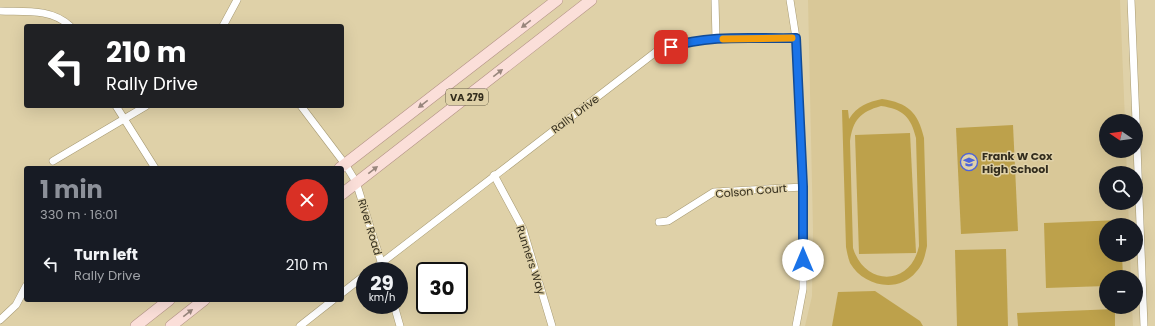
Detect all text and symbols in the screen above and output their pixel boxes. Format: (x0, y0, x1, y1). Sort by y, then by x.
one-way arrow (520, 20, 531, 28)
pin (654, 30, 688, 64)
text: 210 m (106, 33, 186, 72)
icon: arrive (660, 36, 682, 58)
icon: left (40, 40, 92, 92)
one-way arrow (492, 69, 503, 77)
text: Rally Drive (106, 71, 198, 96)
road number: VA 279 (446, 89, 488, 105)
street label: Rally Drive (548, 91, 602, 137)
one-way arrow (418, 99, 428, 107)
north arrow (1099, 114, 1143, 158)
map controls (1099, 114, 1143, 314)
place label: Frank W Cox High School (982, 148, 1053, 177)
school or university icon: Frank W Cox High School (959, 152, 979, 172)
one-way arrow (367, 165, 378, 174)
button: search (1099, 166, 1143, 210)
text: 1 min (40, 173, 103, 206)
button: close (286, 179, 328, 221)
street label: Colson Court (715, 180, 787, 202)
street label: River Road (354, 197, 386, 257)
text: 330 m · 16:01 (40, 205, 118, 224)
button: + (1099, 218, 1143, 262)
street label: Runners Way (512, 223, 550, 297)
position arrow (782, 239, 824, 281)
text: Turn left (74, 244, 138, 265)
icon: left (40, 253, 62, 275)
text: 210 m (286, 254, 328, 275)
speed limit sign: 30 (416, 262, 468, 314)
text: Rally Drive (74, 266, 140, 285)
text: 29 (370, 269, 394, 297)
button: − (1099, 270, 1143, 314)
text: km/h (369, 290, 395, 305)
one-way arrow (182, 309, 193, 317)

